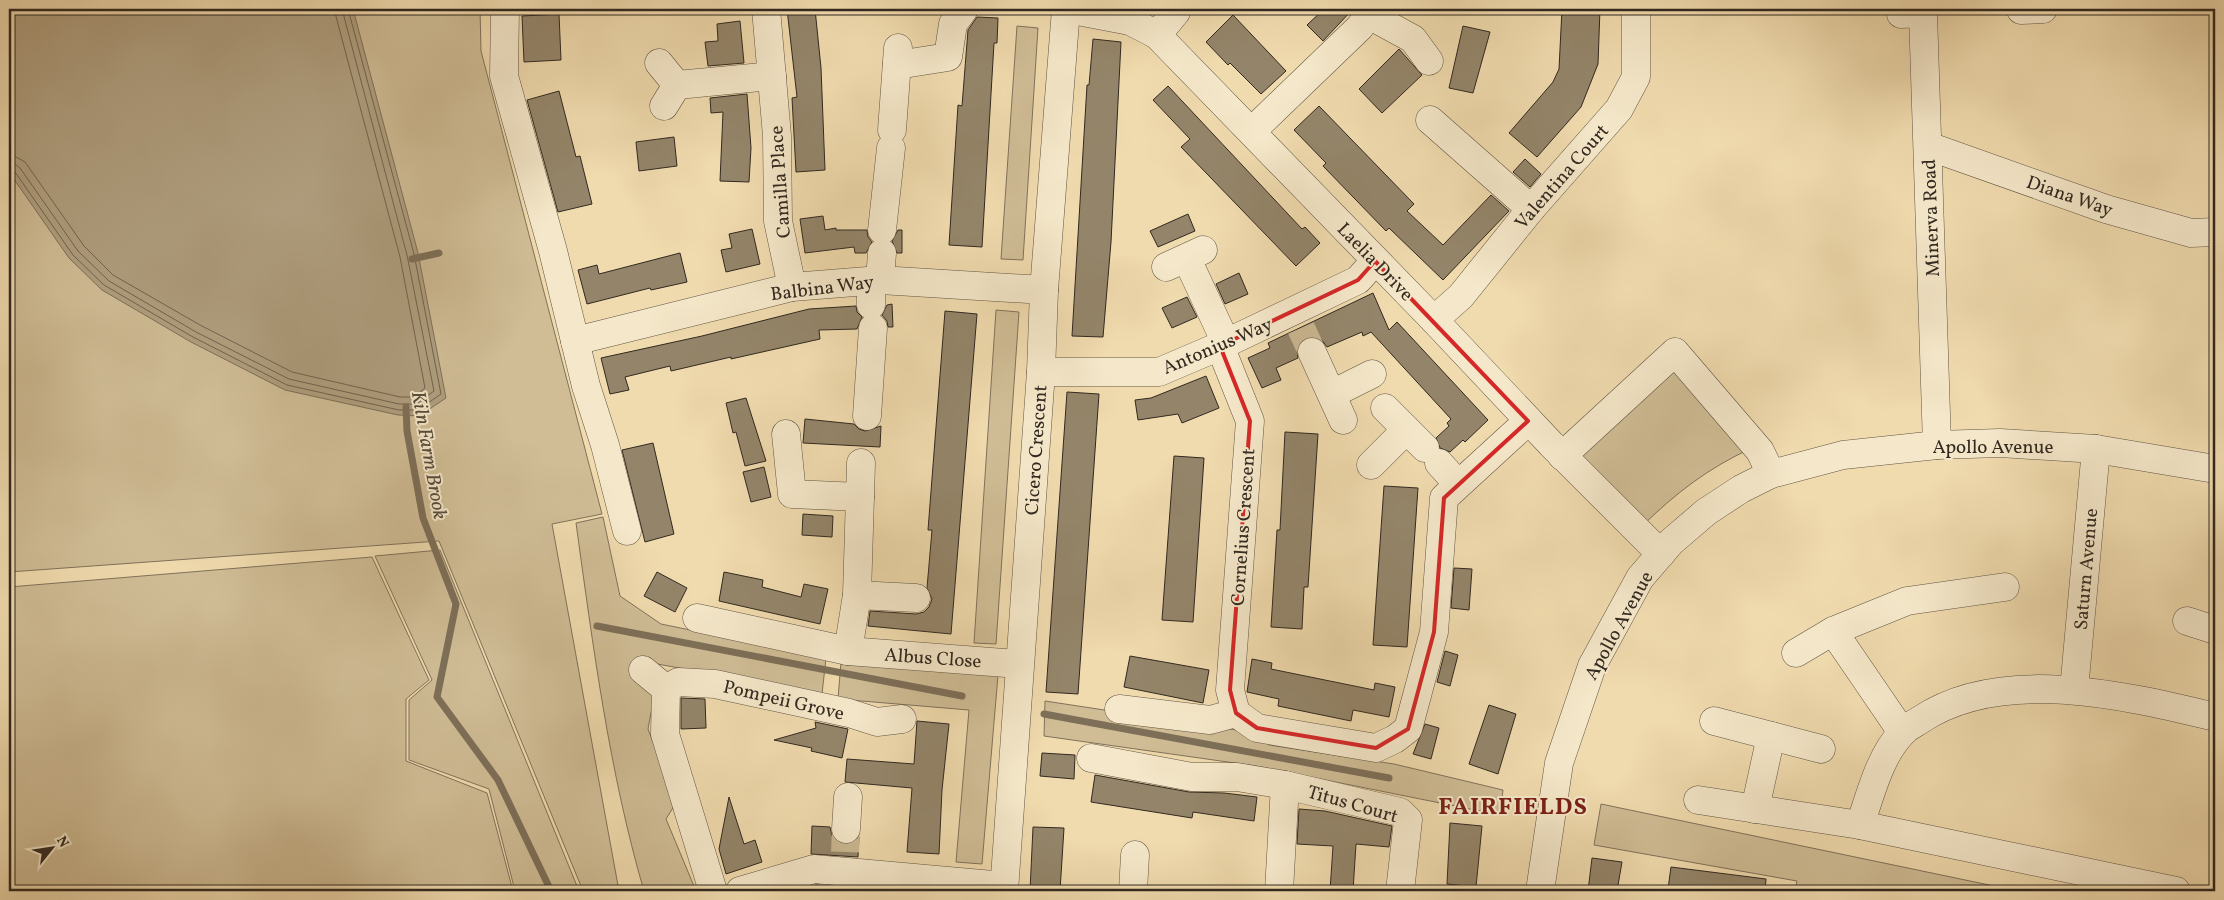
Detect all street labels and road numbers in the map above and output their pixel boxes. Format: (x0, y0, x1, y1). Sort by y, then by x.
street label: Valentina Court (1510, 119, 1616, 236)
street label: Camilla Place (764, 125, 798, 239)
street label: Minerva Road (1917, 159, 1947, 277)
street label: Diana Way (2023, 170, 2116, 224)
street label: Laelia Drive (1330, 217, 1419, 307)
street label: Balbina Way (769, 270, 875, 308)
street label: Antonius Way (1159, 312, 1277, 382)
street label: Cicero Crescent (1019, 384, 1055, 516)
street label: Apollo Avenue (1933, 435, 2053, 461)
street label: Cornelius Crescent (1226, 447, 1262, 607)
street label: Saturn Avenue (2069, 507, 2105, 631)
street label: Apollo Avenue (1579, 567, 1660, 685)
street label: Albus Close (883, 643, 982, 675)
street label: Pompeii Grove (721, 674, 847, 727)
street label: Titus Court (1304, 780, 1401, 830)

